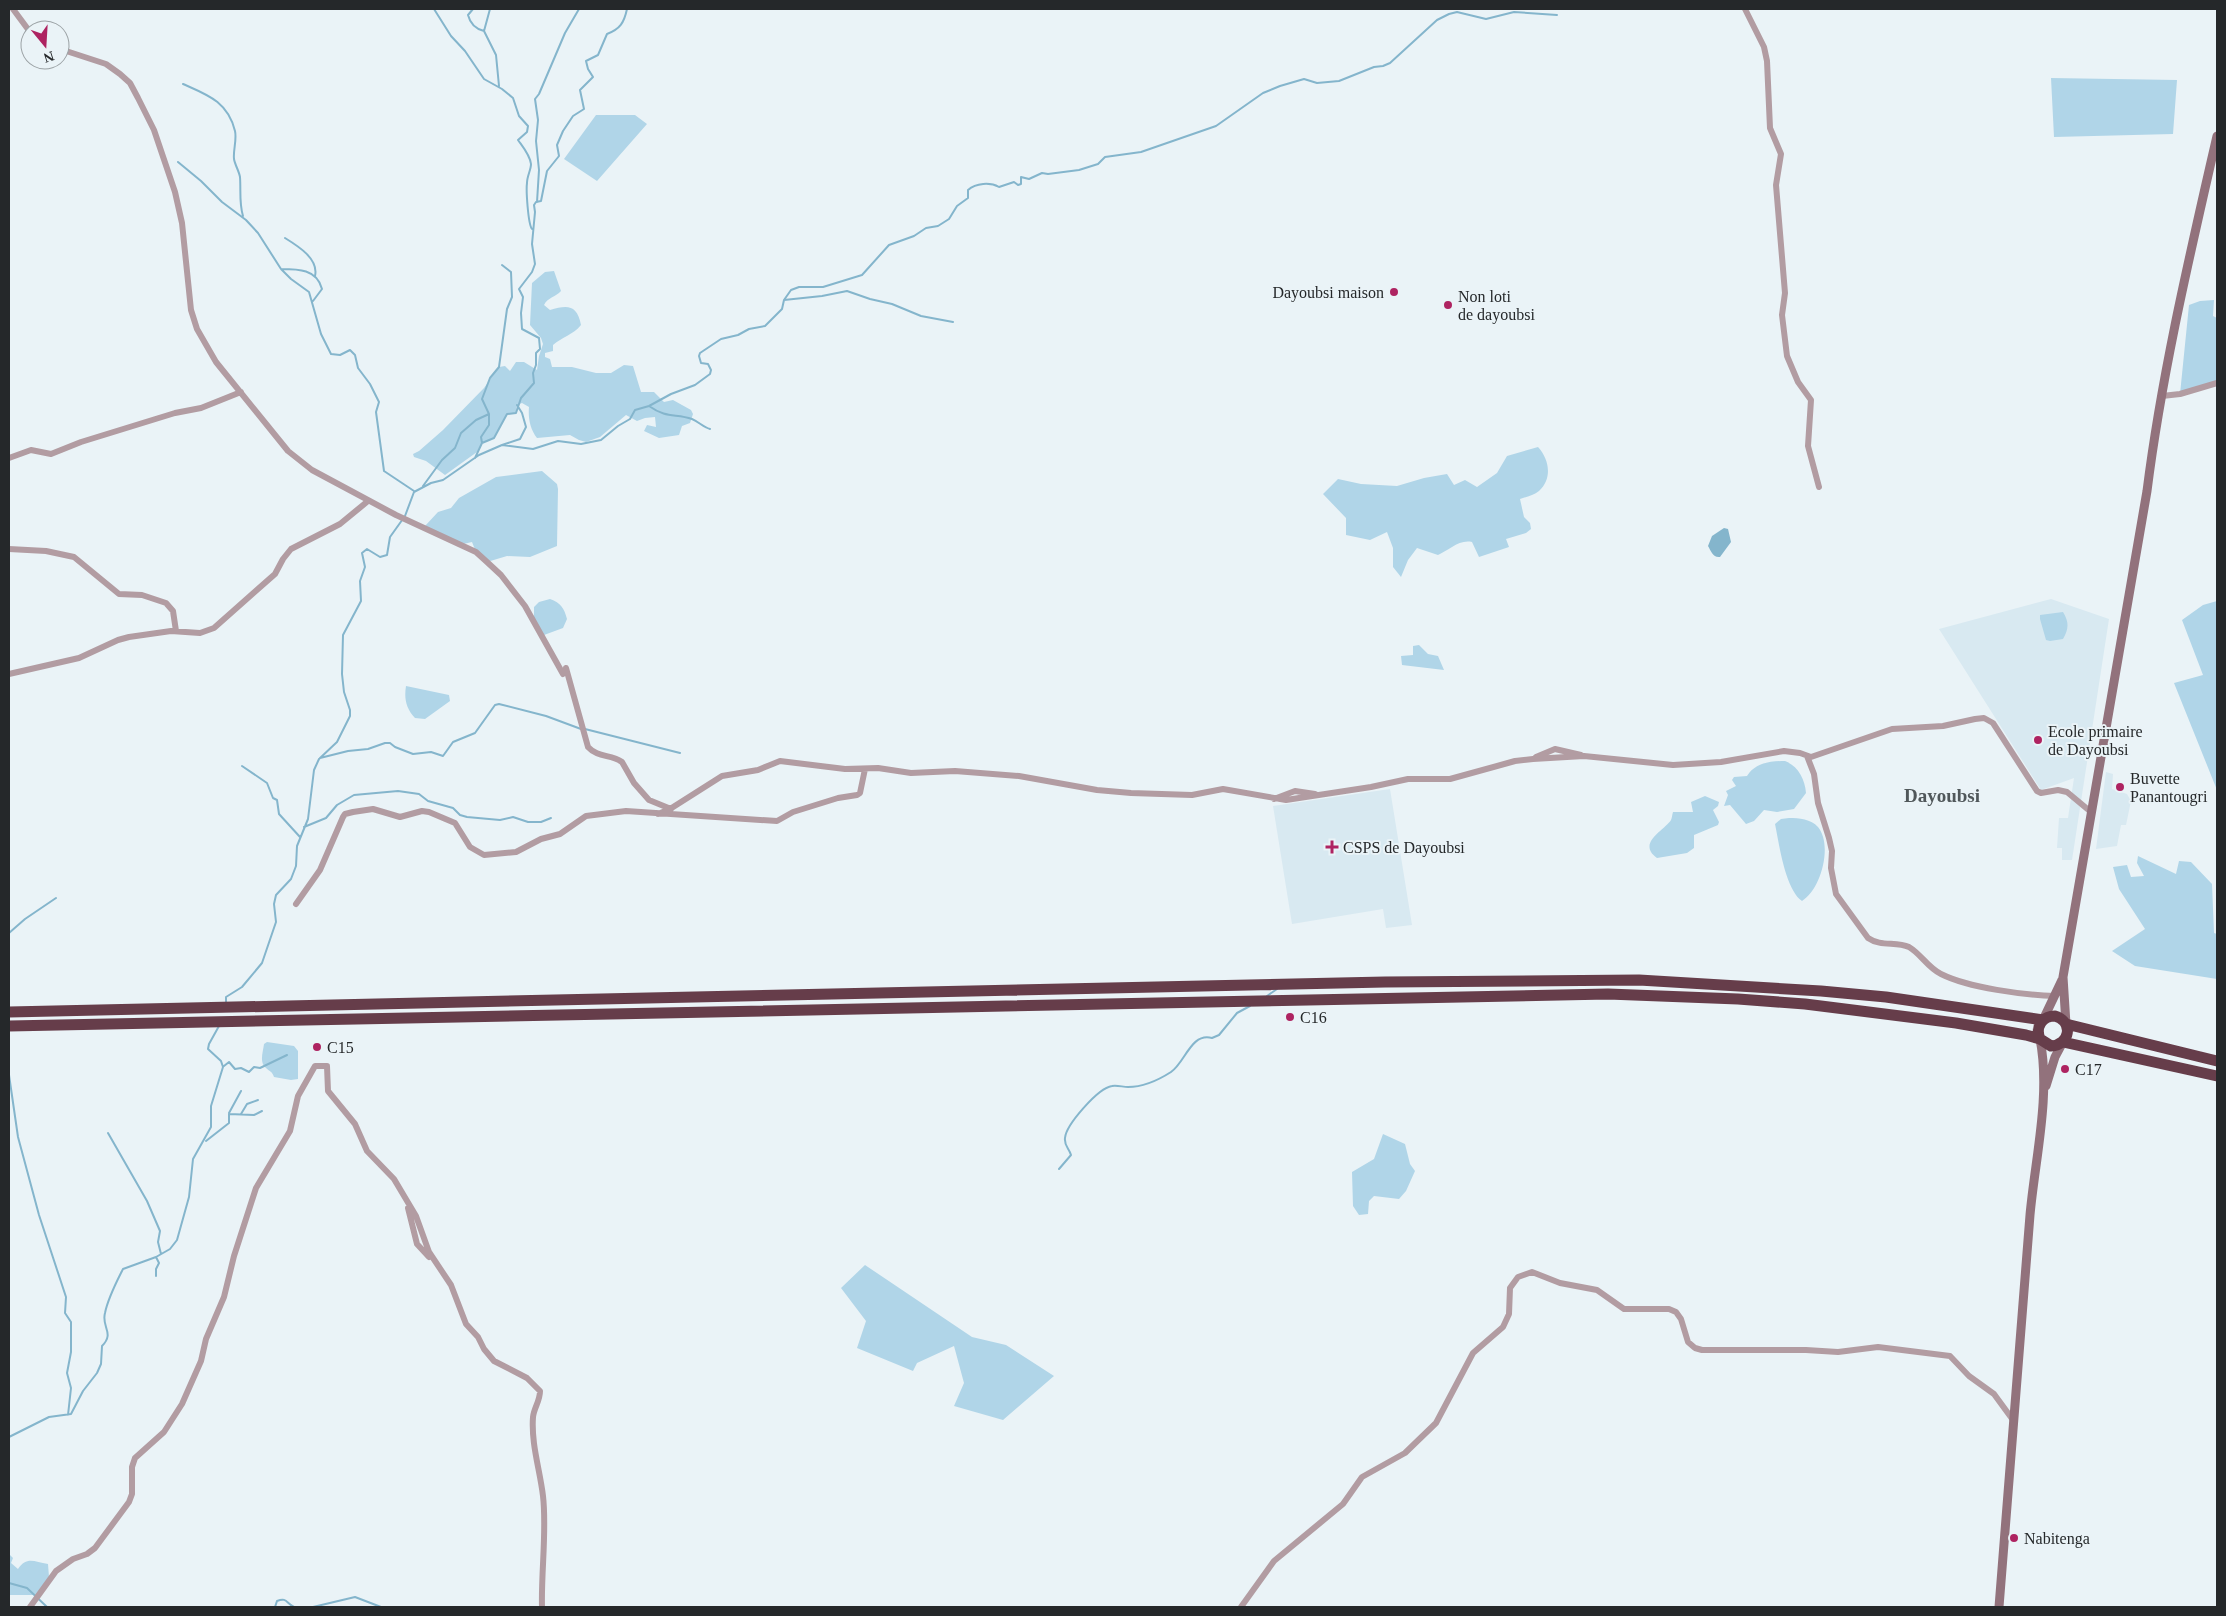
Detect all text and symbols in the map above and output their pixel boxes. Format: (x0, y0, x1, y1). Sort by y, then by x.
north arrow (20, 20, 70, 70)
text: N (42, 48, 56, 66)
place label: Dayoubsi maison (1272, 284, 1384, 302)
marker: Dayoubsi maison (1388, 286, 1400, 298)
place label: Non loti de dayoubsi (1458, 288, 1535, 324)
marker: Non loti de dayoubsi (1442, 299, 1454, 311)
place label: Ecole primaire de Dayoubsi (2048, 723, 2143, 759)
marker: Ecole primaire de Dayoubsi (2032, 734, 2044, 746)
place label: Buvette Panantougri (2130, 770, 2208, 806)
marker: Buvette Panantougri (2114, 781, 2126, 793)
district label: Dayoubsi (1904, 785, 1980, 806)
place label: CSPS de Dayoubsi (1343, 839, 1465, 857)
marker: CSPS de Dayoubsi (1325, 840, 1339, 854)
place label: C16 (1300, 1009, 1327, 1026)
marker: C16 (1284, 1011, 1296, 1023)
place label: C15 (327, 1039, 354, 1056)
marker: C15 (311, 1041, 323, 1053)
place label: C17 (2075, 1061, 2102, 1078)
marker: C17 (2059, 1063, 2071, 1075)
place label: Nabitenga (2024, 1530, 2090, 1548)
marker: Nabitenga (2008, 1532, 2020, 1544)

